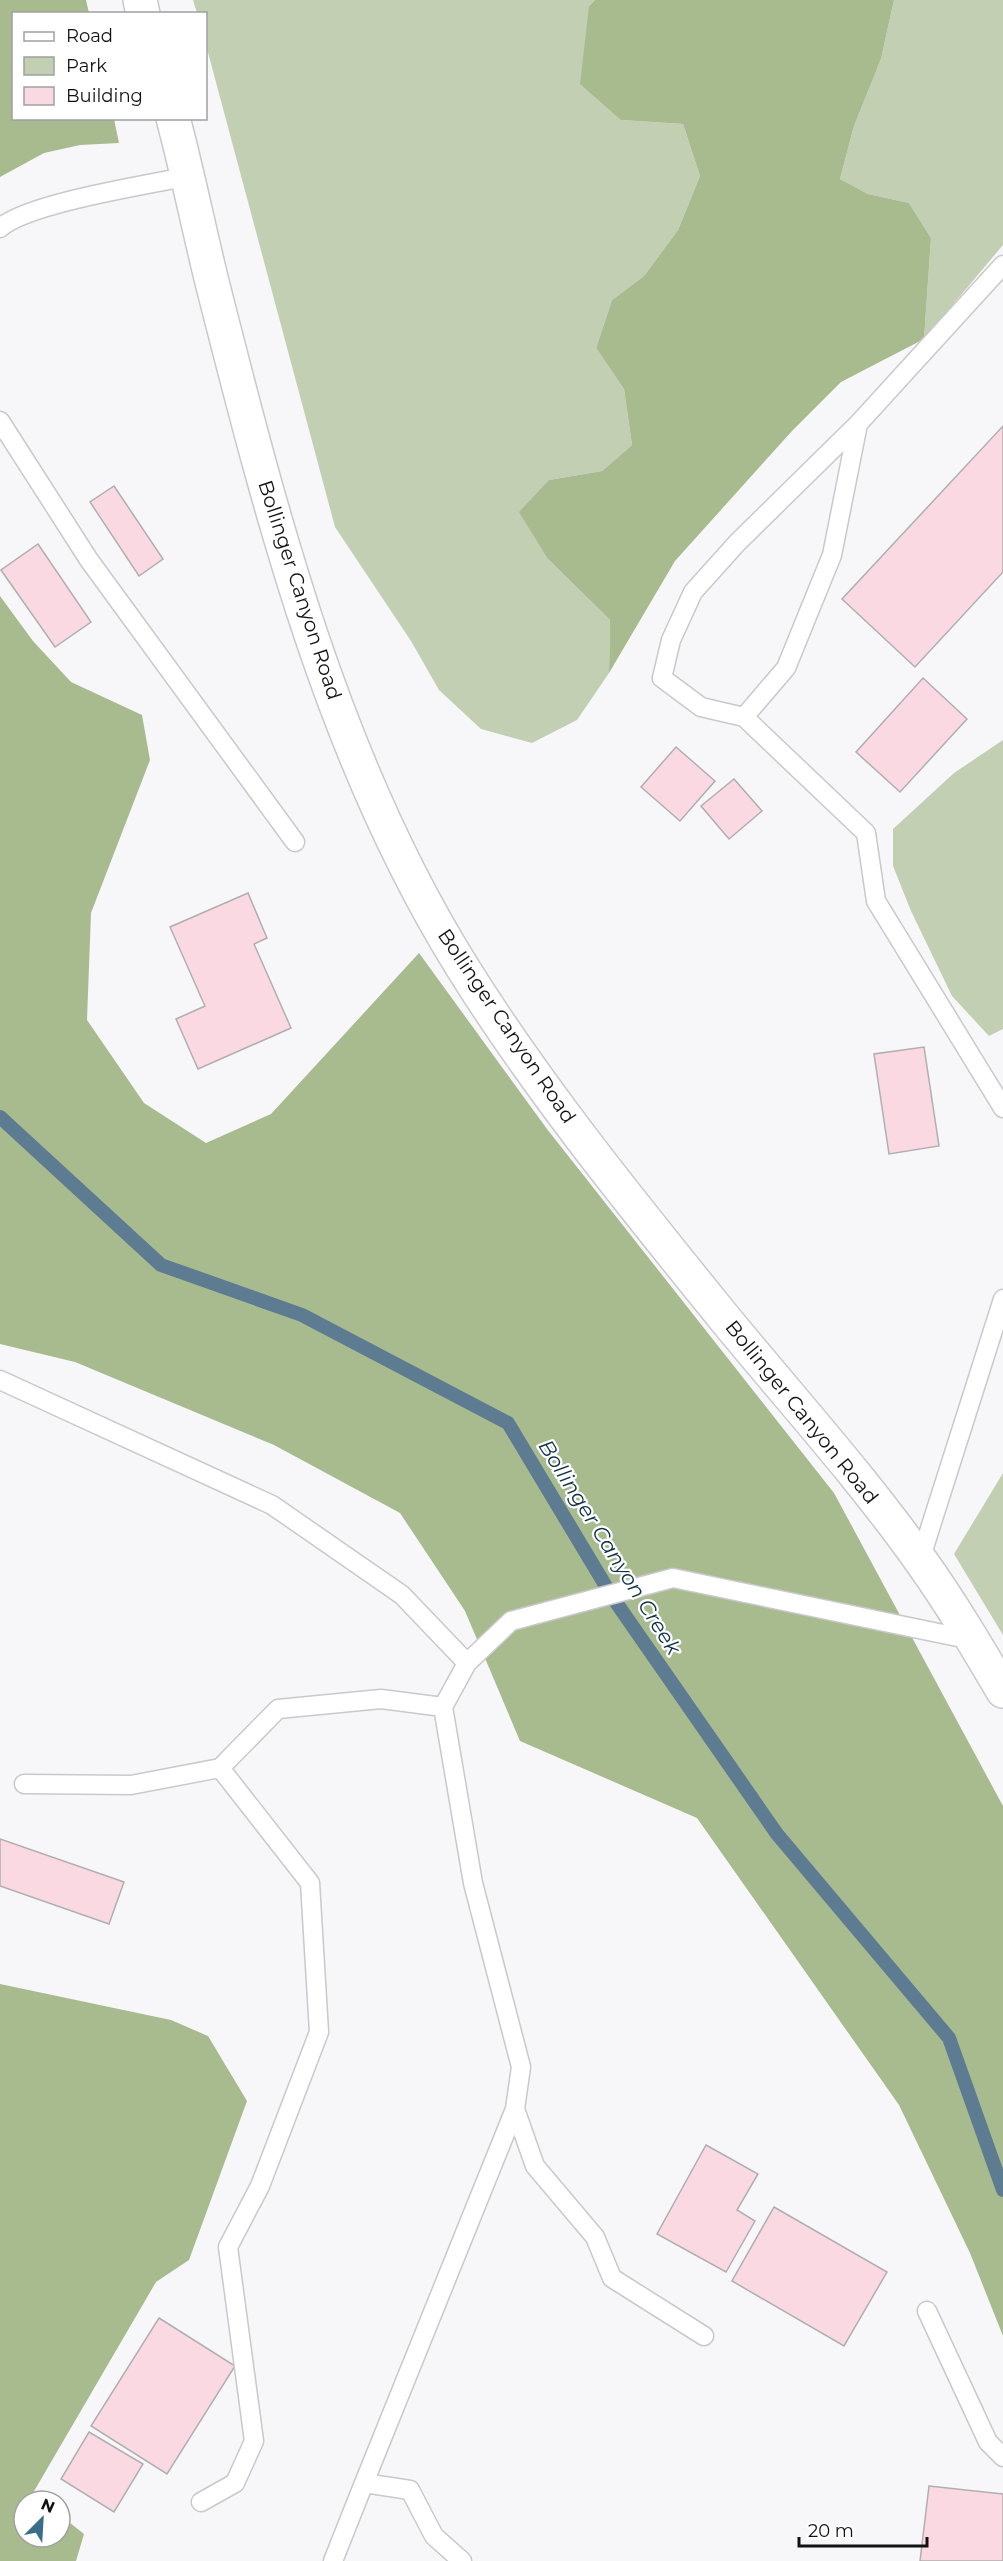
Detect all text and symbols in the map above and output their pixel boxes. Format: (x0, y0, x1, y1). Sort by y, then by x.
legend (12, 12, 207, 120)
text: Road (66, 25, 113, 47)
text: Park (66, 55, 107, 77)
text: Building (66, 85, 143, 107)
street label: Bollinger Canyon Road (253, 477, 347, 703)
street label: Bollinger Canyon Road (433, 924, 581, 1128)
street label: Bollinger Canyon Road (720, 1315, 884, 1509)
water label: Bollinger Canyon Creek (533, 1435, 687, 1660)
north arrow (12, 2489, 72, 2549)
text: N (38, 2494, 58, 2517)
scale bar (799, 2510, 926, 2548)
text: 20 m (808, 2520, 854, 2542)

